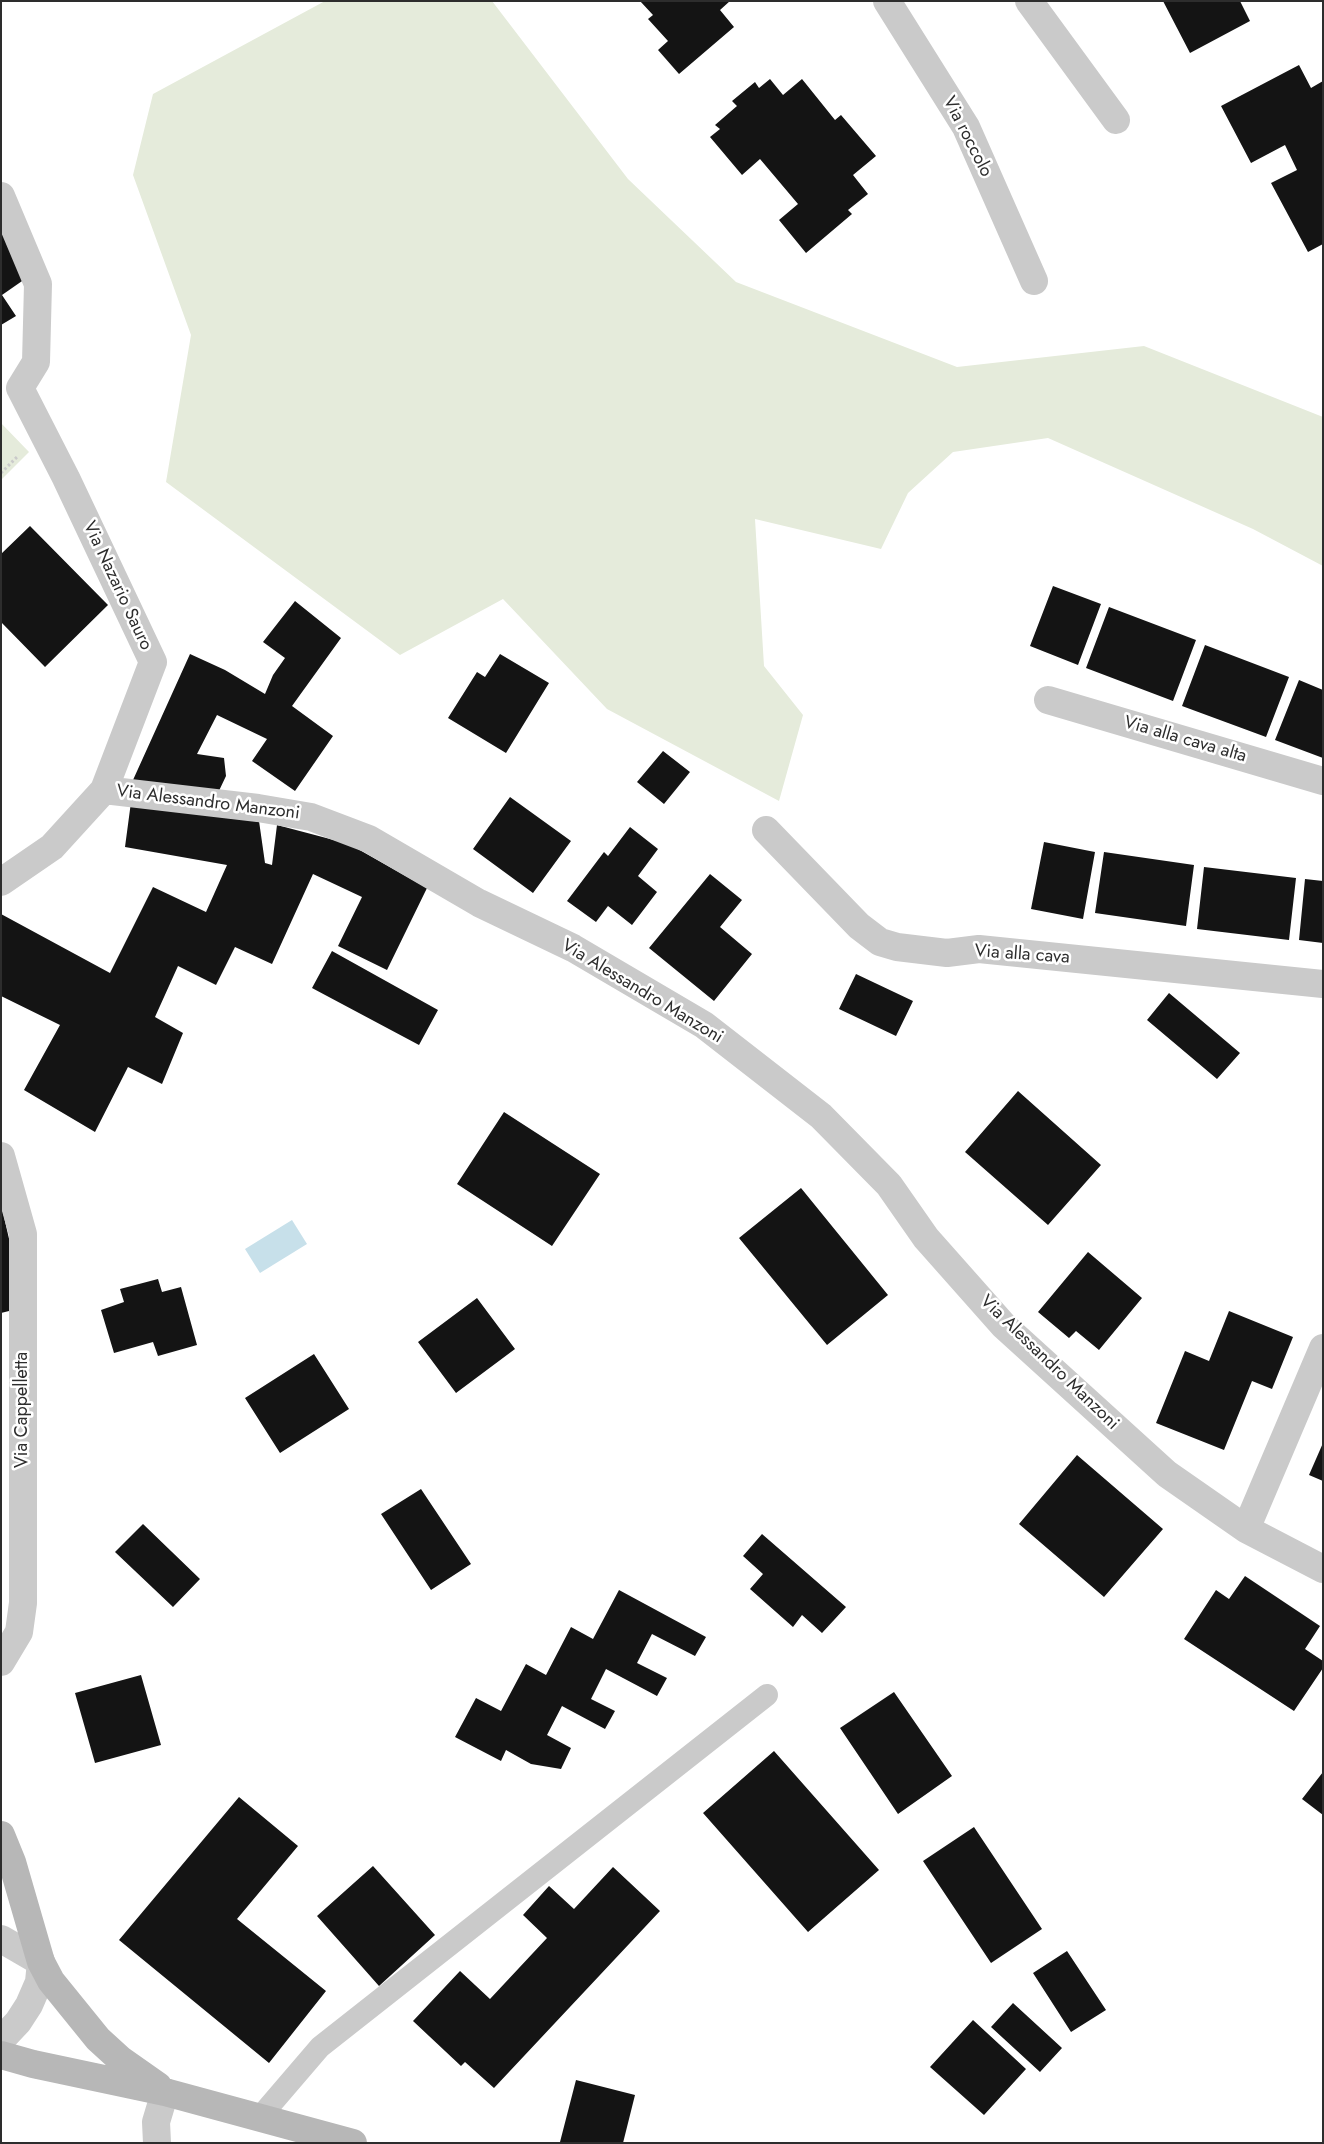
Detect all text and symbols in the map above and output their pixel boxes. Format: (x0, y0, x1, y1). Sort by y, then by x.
street label: Via roccolo (938, 93, 996, 181)
street label: Via Nazario Sauro (78, 518, 156, 654)
street label: Via alla cava alta (1121, 712, 1249, 768)
street label: Via Alessandro Manzoni (115, 781, 301, 825)
street label: Via Alessandro Manzoni (557, 935, 727, 1049)
street label: Via alla cava (974, 941, 1070, 969)
street label: Via Alessandro Manzoni (975, 1291, 1123, 1435)
street label: Via Cappelletta (12, 1352, 34, 1468)

